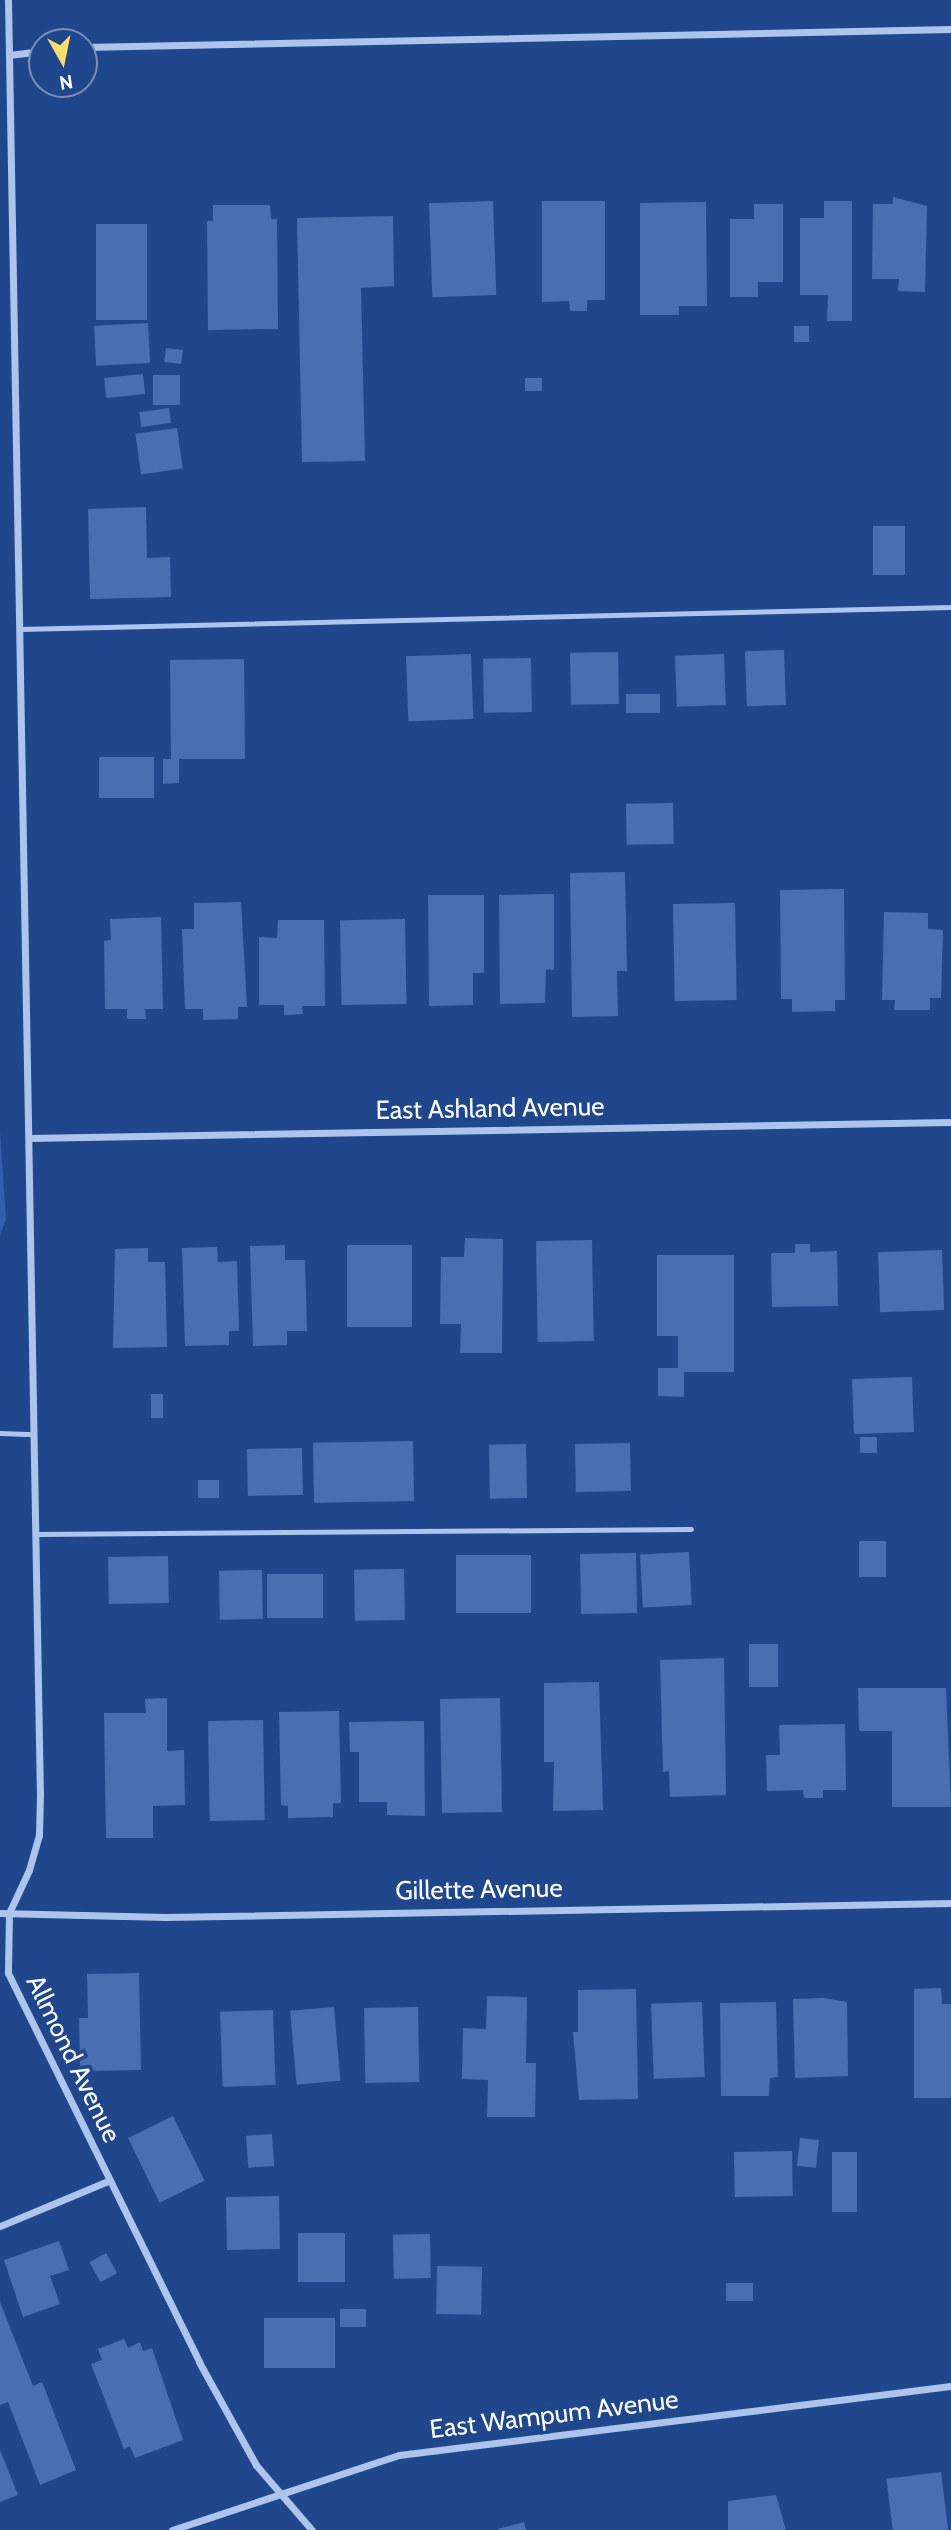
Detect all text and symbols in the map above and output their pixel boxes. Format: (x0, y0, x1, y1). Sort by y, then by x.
north arrow (28, 28, 98, 98)
text: N (58, 70, 74, 95)
street label: East Ashland Avenue (375, 1091, 605, 1127)
street label: Gillette Avenue (395, 1873, 563, 1907)
street label: Allmond Avenue (19, 1970, 127, 2148)
street label: East Wampum Avenue (428, 2384, 680, 2446)

